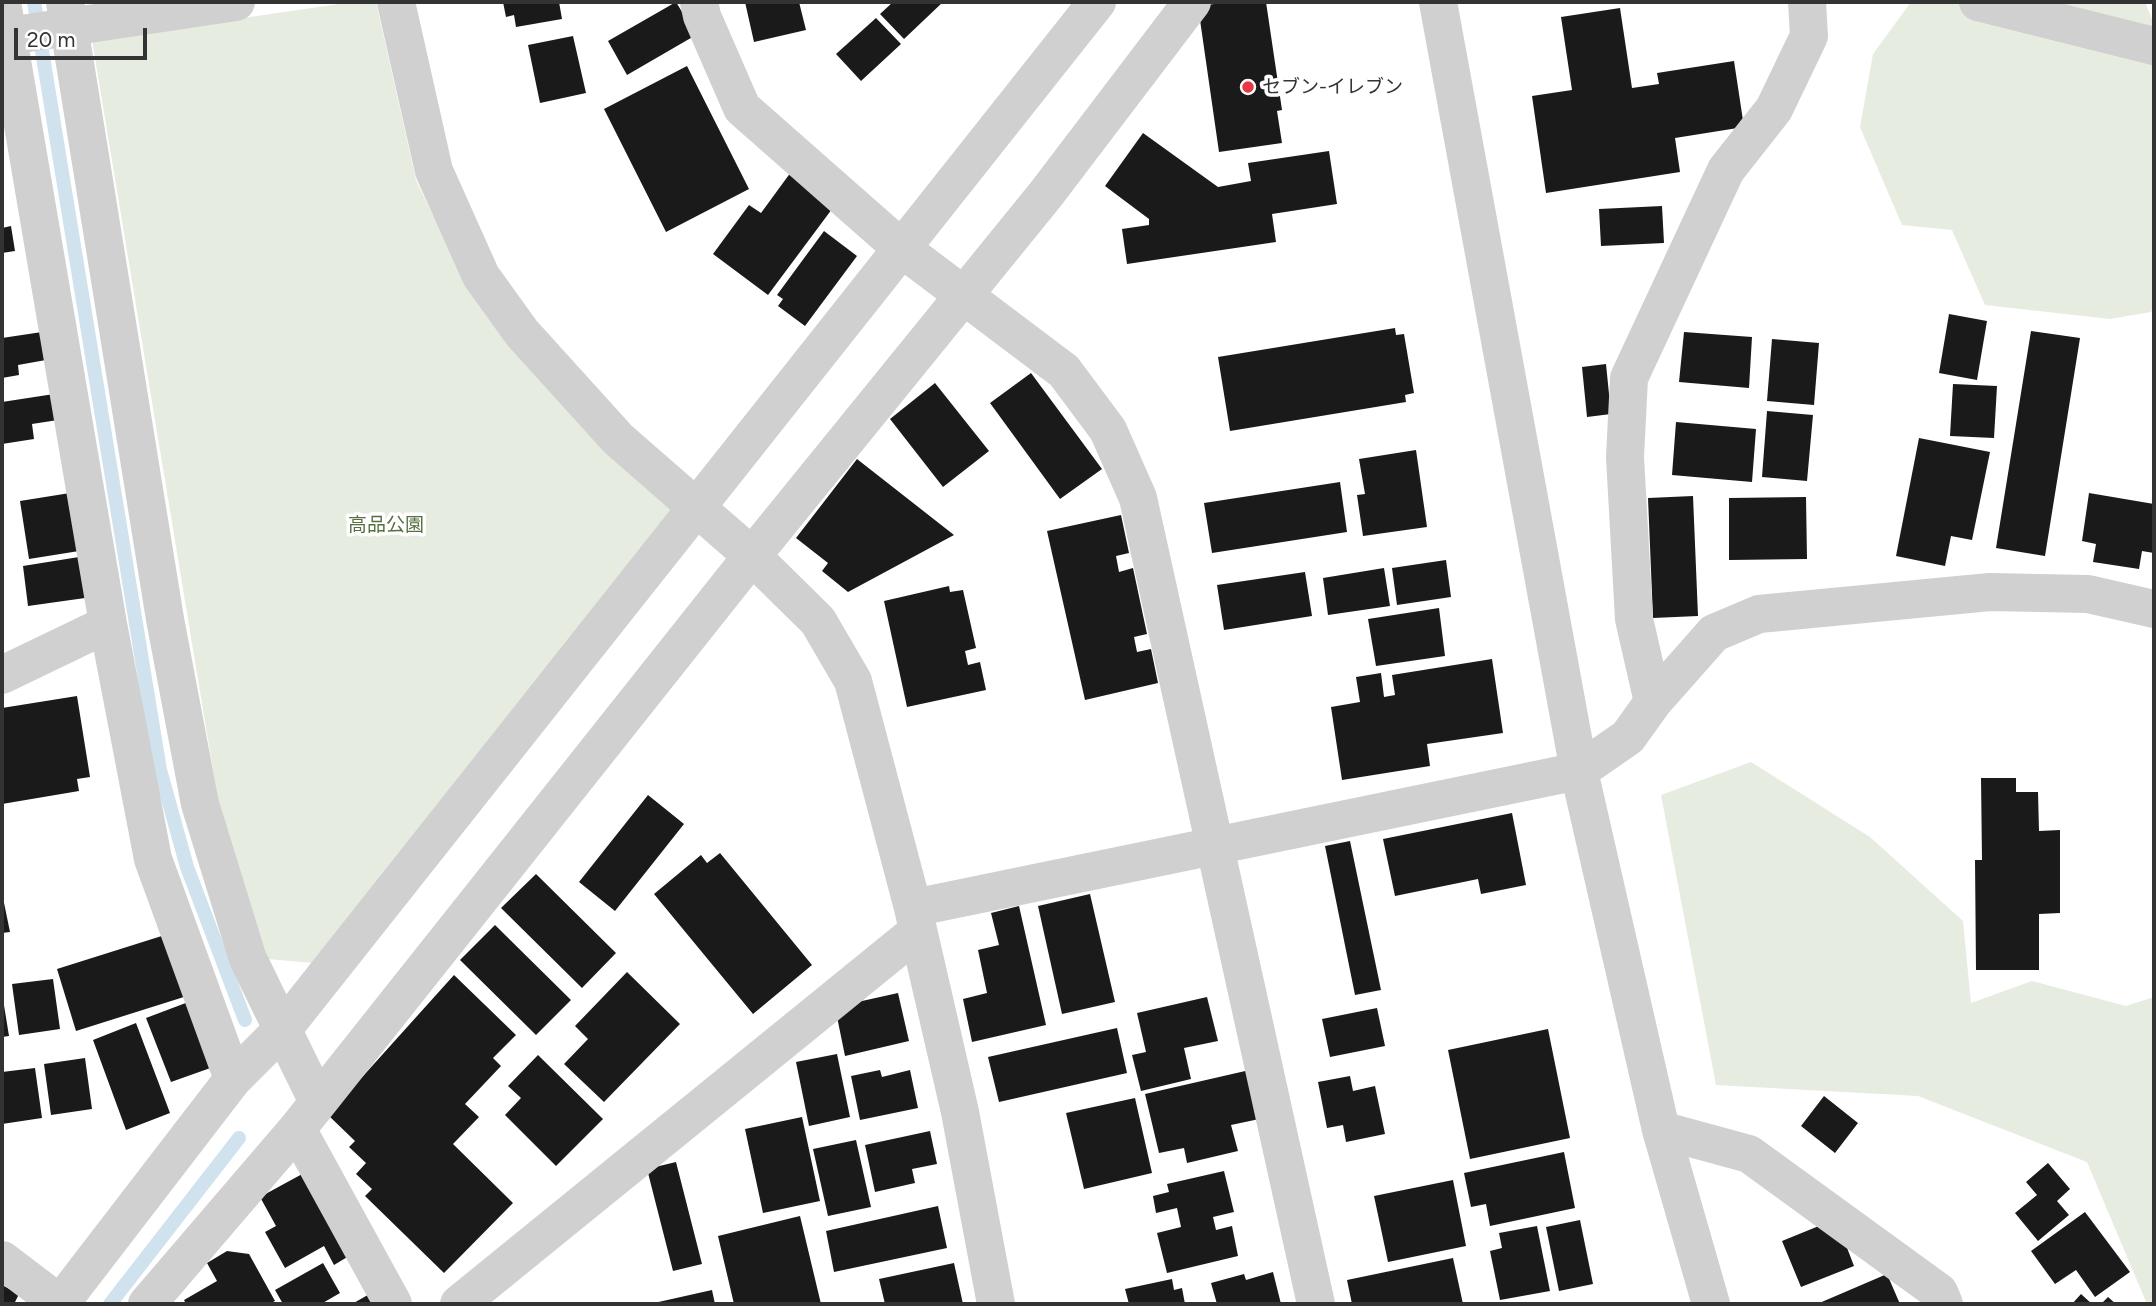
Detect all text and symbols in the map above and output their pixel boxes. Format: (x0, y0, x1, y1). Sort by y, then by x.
scale bar (18, 14, 150, 58)
text: 20 m (27, 27, 75, 52)
place label: セブン-イレブン (1262, 76, 1403, 98)
marker: セブン-イレブン (1240, 79, 1256, 95)
park label: 高品公園 (348, 514, 424, 536)

